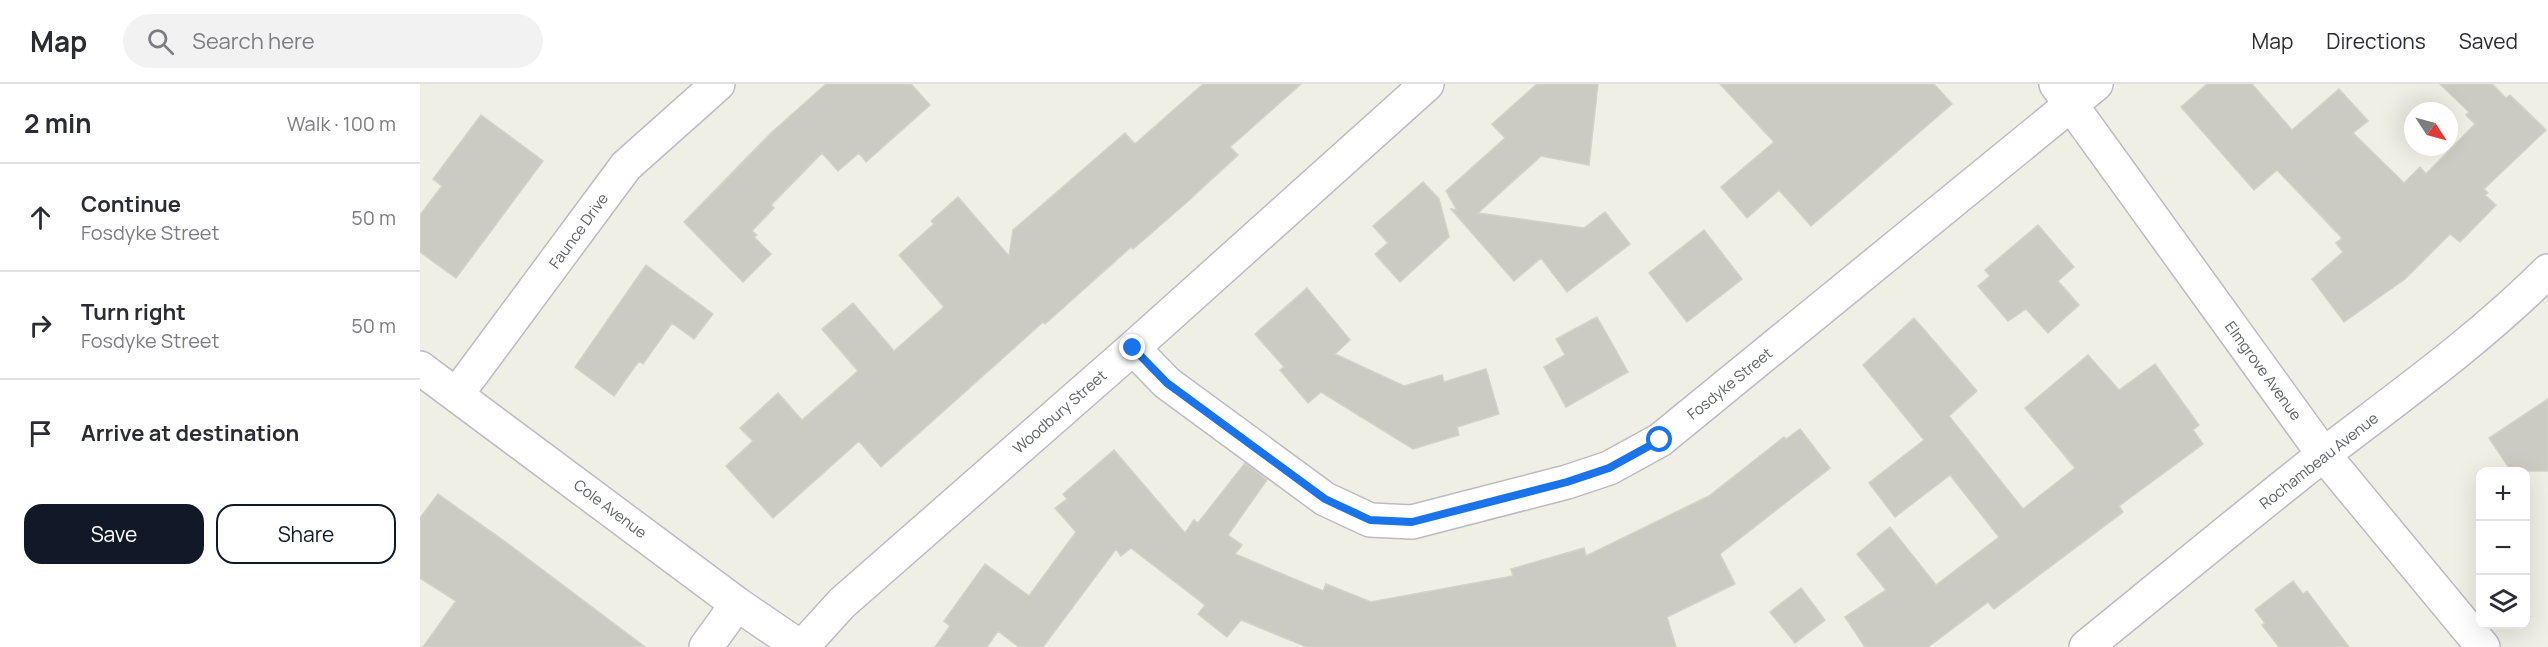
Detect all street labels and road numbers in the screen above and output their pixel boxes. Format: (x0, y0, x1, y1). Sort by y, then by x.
street label: Faunce Drive (544, 189, 613, 273)
street label: Elmgrove Avenue (2220, 317, 2307, 425)
street label: Fosdyke Street (1683, 343, 1777, 424)
street label: Woodbury Street (1008, 365, 1111, 458)
street label: Rochambeau Avenue (2255, 407, 2383, 514)
street label: Cole Avenue (570, 474, 651, 543)

